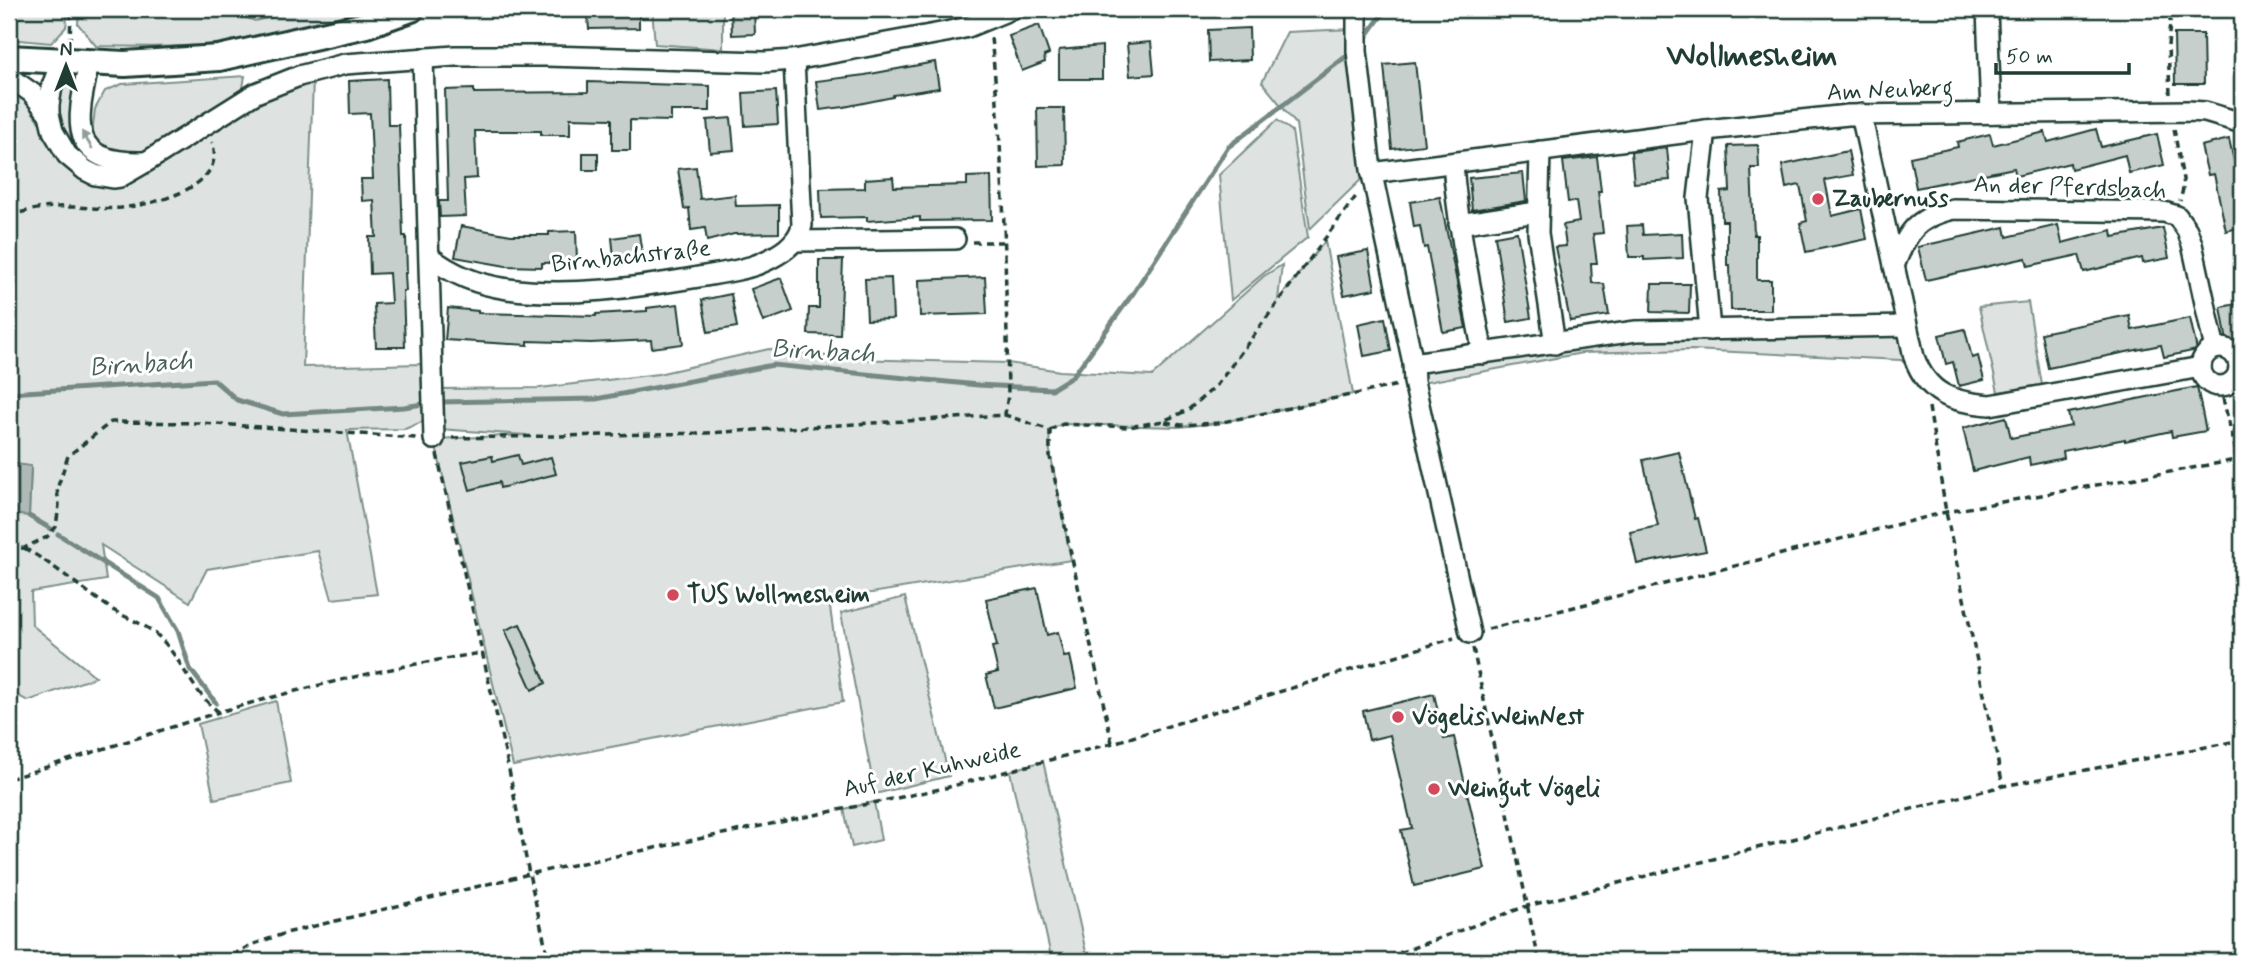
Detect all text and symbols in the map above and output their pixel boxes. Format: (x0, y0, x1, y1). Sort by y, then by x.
north arrow (32, 32, 102, 102)
scale bar (1996, 32, 2128, 76)
district label: Wollmesheim (1666, 35, 1838, 77)
text: N (60, 38, 72, 63)
text: 50 m (2006, 43, 2053, 71)
street label: Am Neuberg (1826, 73, 1954, 112)
one-way arrow (81, 131, 93, 150)
street label: An der Pferdsbach (1973, 169, 2167, 207)
place label: Zaubernuss (1832, 184, 1949, 215)
marker: Zaubernuss (1810, 191, 1826, 207)
street label: Birnbachstraße (550, 233, 712, 281)
water label: Birnbach (770, 332, 876, 372)
water label: Birnbach (88, 344, 194, 386)
place label: TUS Wollmesheim (687, 580, 870, 611)
marker: TUS Wollmesheim (665, 587, 681, 603)
place label: Vögelis WeinNest (1412, 702, 1584, 734)
marker: Vögelis WeinNest (1390, 709, 1406, 725)
street label: Auf der Kuhweide (840, 734, 1024, 805)
place label: Weingut Vögeli (1447, 774, 1600, 808)
marker: Weingut Vögeli (1426, 781, 1442, 797)

